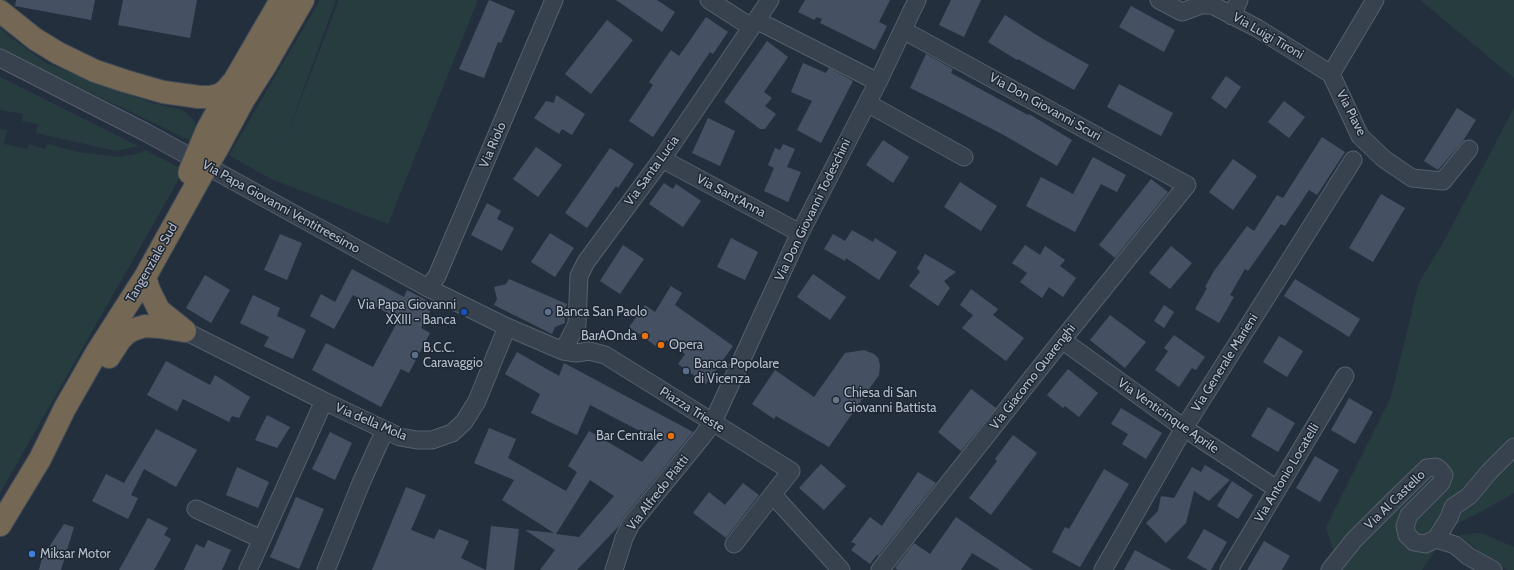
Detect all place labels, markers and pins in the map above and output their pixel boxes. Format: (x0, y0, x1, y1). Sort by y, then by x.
place label: Via Papa Giovanni XXIII - Banca (357, 297, 456, 328)
place label: Banca San Paolo (556, 304, 647, 320)
marker: Via Papa Giovanni XXIII - Banca (459, 307, 469, 317)
marker: Banca San Paolo (543, 307, 553, 317)
place label: BarAOnda (581, 328, 637, 344)
marker: BarAOnda (640, 331, 650, 341)
place label: Opera (669, 337, 703, 353)
place label: B.C.C. Caravaggio (423, 340, 483, 371)
marker: Opera (656, 340, 666, 350)
marker: B.C.C. Caravaggio (410, 350, 420, 360)
place label: Banca Popolare di Vicenza (694, 356, 779, 387)
marker: Banca Popolare di Vicenza (681, 366, 691, 376)
place label: Chiesa di San Giovanni Battista (844, 385, 937, 416)
marker: Chiesa di San Giovanni Battista (831, 395, 841, 405)
place label: Bar Centrale (596, 428, 663, 444)
marker: Bar Centrale (666, 431, 676, 441)
place label: Miksar Motor (40, 546, 111, 562)
marker: Miksar Motor (27, 549, 37, 559)

